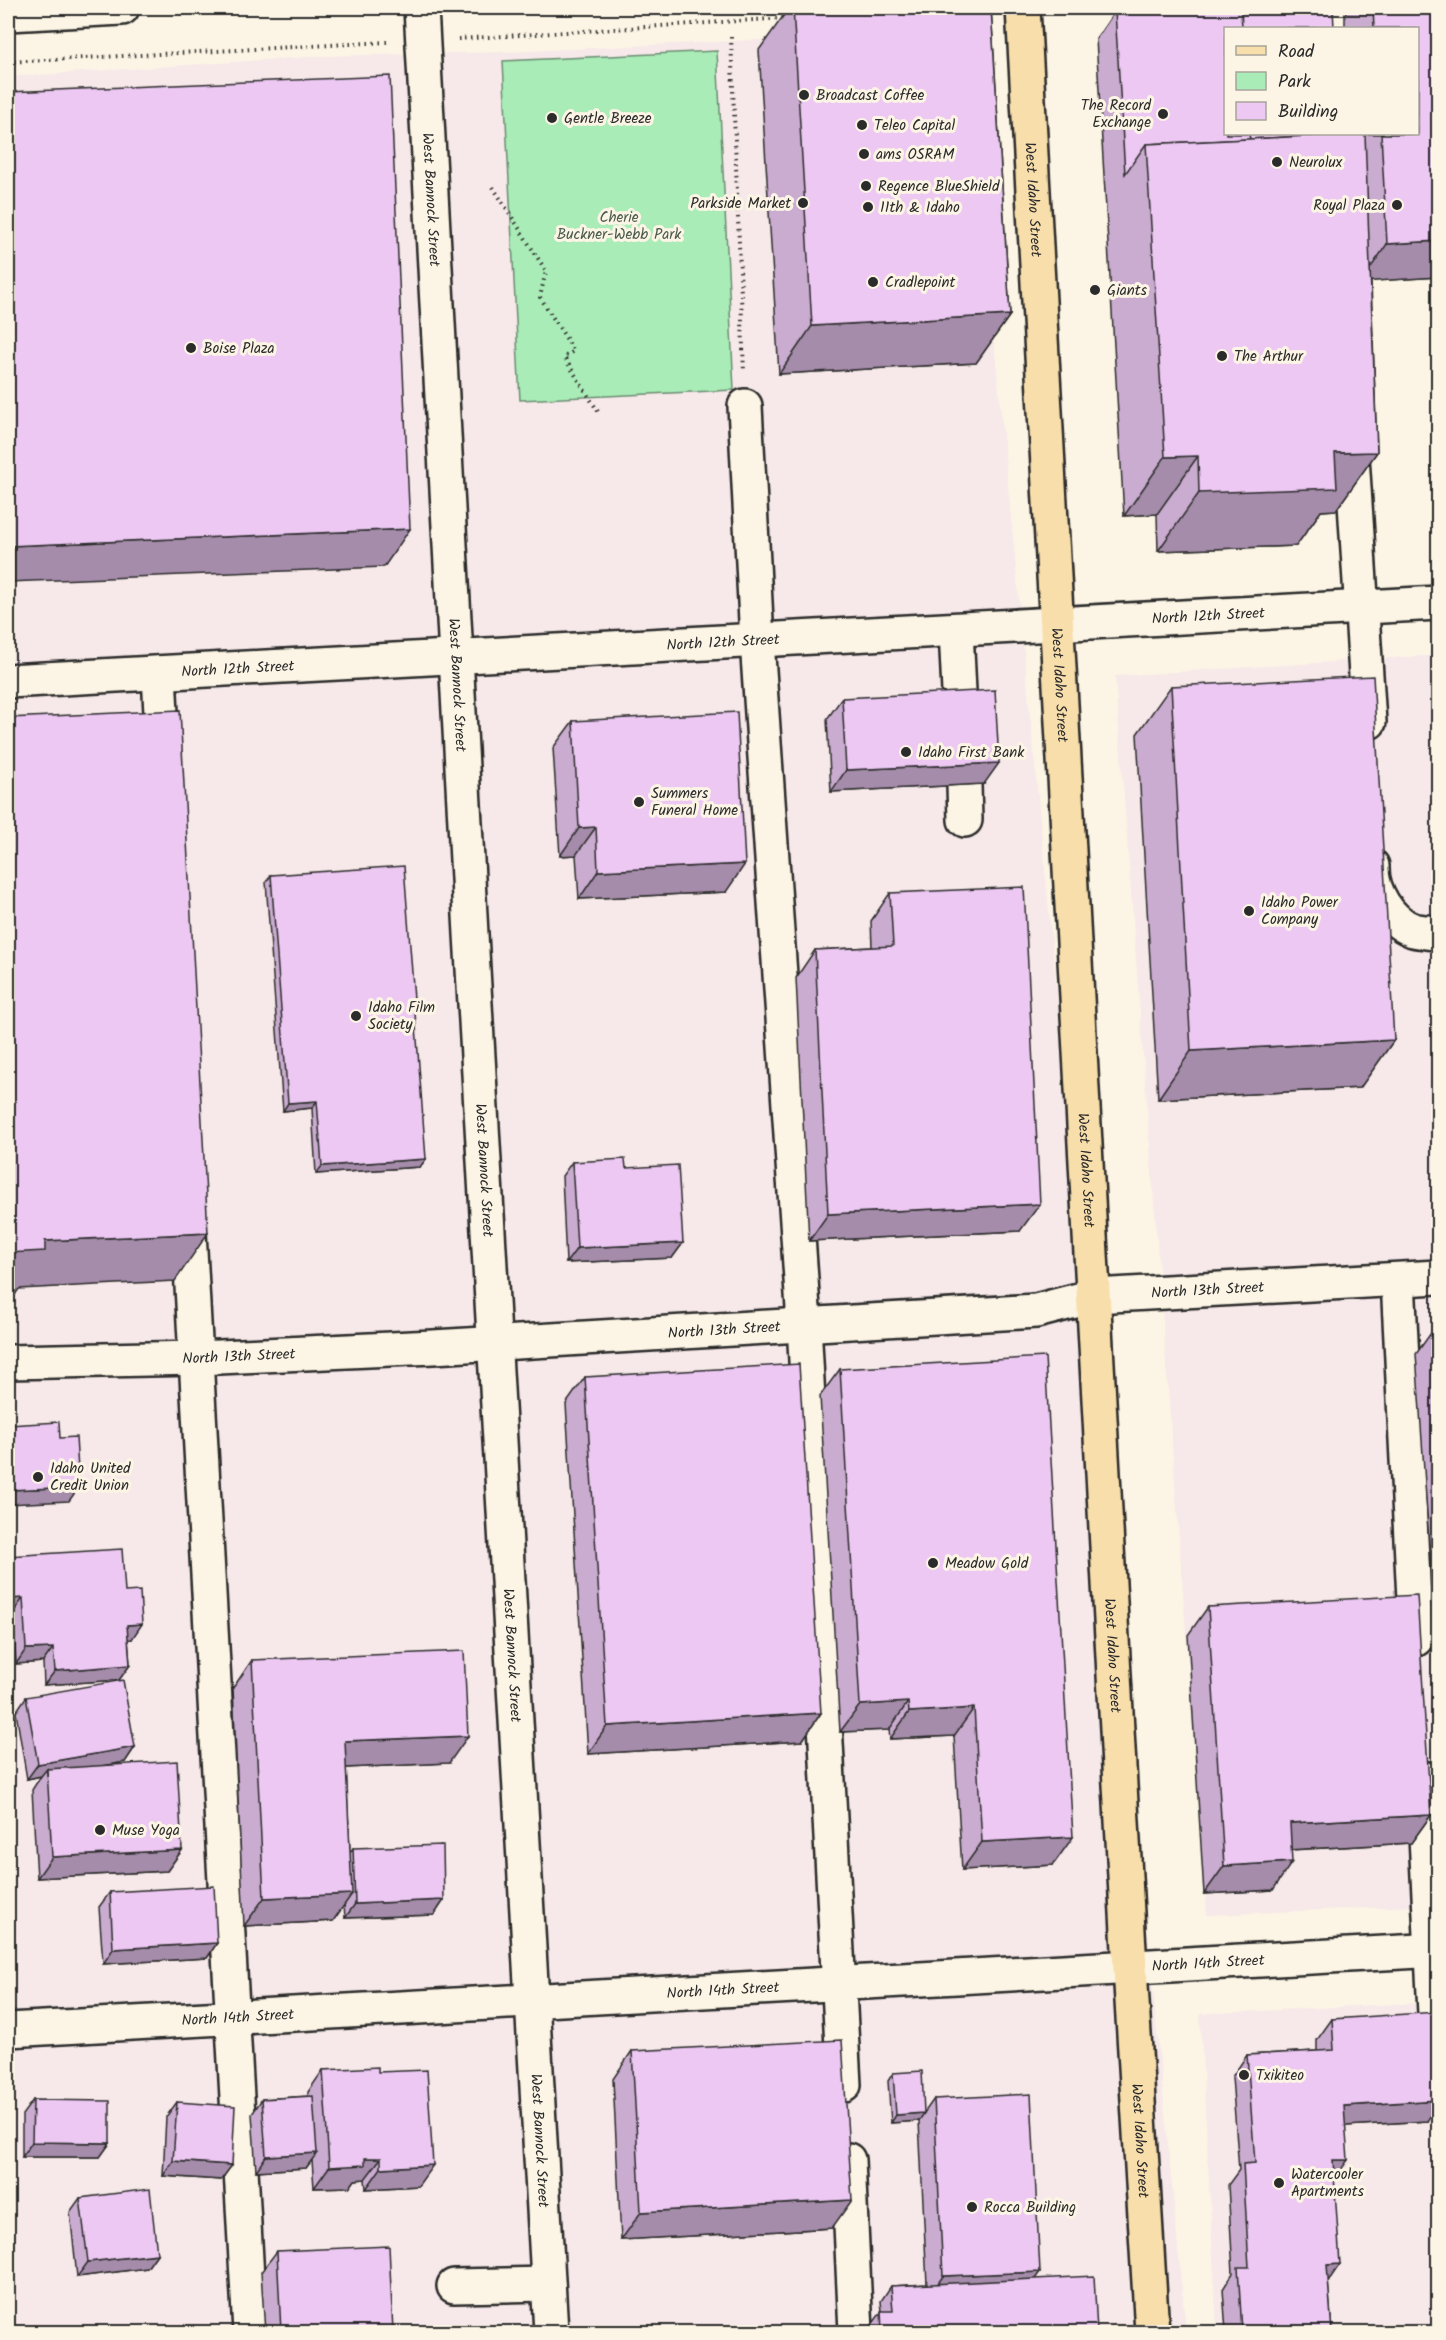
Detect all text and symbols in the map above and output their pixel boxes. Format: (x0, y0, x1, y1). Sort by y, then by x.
legend (1224, 27, 1419, 135)
text: Road (1278, 38, 1315, 67)
text: Park (1278, 68, 1311, 97)
place label: Broadcast Coffee (816, 84, 925, 108)
marker: Broadcast Coffee (797, 88, 811, 102)
place label: The Record Exchange (1081, 94, 1152, 135)
text: Building (1278, 98, 1338, 127)
place label: Gentle Breeze (564, 107, 652, 131)
marker: The Record Exchange (1156, 107, 1170, 121)
marker: Gentle Breeze (545, 111, 559, 125)
place label: Teleo Capital (874, 114, 956, 138)
marker: Teleo Capital (855, 118, 869, 132)
street label: West Bannock Street (415, 132, 446, 267)
street label: West Idaho Street (1017, 142, 1048, 258)
place label: ams OSRAM (876, 143, 954, 167)
marker: ams OSRAM (857, 147, 871, 161)
place label: Neurolux (1289, 151, 1343, 175)
marker: Neurolux (1270, 155, 1284, 169)
place label: Regence BlueShield (878, 175, 1000, 199)
marker: Regence BlueShield (859, 179, 873, 193)
place label: Parkside Market (690, 192, 791, 216)
place label: Royal Plaza (1313, 194, 1385, 218)
marker: Parkside Market (796, 196, 810, 210)
place label: 11th & Idaho (880, 196, 960, 220)
marker: Royal Plaza (1390, 198, 1404, 212)
marker: 11th & Idaho (861, 200, 875, 214)
park label: Cherie Buckner-Webb Park (557, 206, 682, 247)
place label: Cradlepoint (885, 271, 955, 295)
marker: Cradlepoint (866, 275, 880, 289)
place label: Giants (1107, 279, 1148, 303)
marker: Giants (1088, 283, 1102, 297)
place label: Boise Plaza (203, 337, 275, 361)
marker: Boise Plaza (184, 341, 198, 355)
place label: The Arthur (1234, 345, 1304, 369)
marker: The Arthur (1215, 349, 1229, 363)
street label: North 12th Street (1151, 601, 1266, 632)
street label: West Bannock Street (441, 618, 472, 753)
street label: West Idaho Street (1044, 627, 1074, 743)
street label: North 12th Street (666, 628, 780, 658)
street label: North 12th Street (181, 654, 295, 685)
place label: Idaho First Bank (918, 741, 1025, 765)
marker: Idaho First Bank (899, 745, 913, 759)
place label: Summers Funeral Home (651, 782, 738, 823)
marker: Summers Funeral Home (632, 795, 646, 809)
place label: Idaho Power Company (1261, 891, 1339, 932)
marker: Idaho Power Company (1242, 904, 1256, 918)
place label: Idaho Film Society (368, 996, 435, 1037)
marker: Idaho Film Society (349, 1009, 363, 1023)
street label: West Bannock Street (468, 1103, 499, 1238)
street label: West Idaho Street (1070, 1112, 1101, 1229)
street label: North 13th Street (1150, 1276, 1265, 1306)
street label: North 13th Street (667, 1315, 782, 1346)
street label: North 13th Street (182, 1342, 296, 1371)
place label: Idaho United Credit Union (50, 1457, 131, 1498)
marker: Idaho United Credit Union (31, 1470, 45, 1484)
place label: Meadow Gold (945, 1552, 1029, 1576)
marker: Meadow Gold (926, 1556, 940, 1570)
street label: West Bannock Street (495, 1588, 527, 1723)
street label: West Idaho Street (1097, 1598, 1127, 1714)
place label: Muse Yoga (112, 1819, 180, 1843)
marker: Muse Yoga (93, 1823, 107, 1837)
street label: North 14th Street (1151, 1949, 1265, 1979)
street label: North 14th Street (666, 1976, 780, 2006)
street label: North 14th Street (181, 2003, 295, 2033)
place label: Txikiteo (1256, 2064, 1304, 2088)
marker: Txikiteo (1237, 2068, 1251, 2082)
street label: West Bannock Street (523, 2073, 555, 2208)
street label: West Idaho Street (1124, 2083, 1155, 2199)
place label: Watercooler Apartments (1291, 2163, 1365, 2204)
marker: Watercooler Apartments (1272, 2176, 1286, 2190)
place label: Rocca Building (984, 2196, 1076, 2220)
marker: Rocca Building (965, 2200, 979, 2214)

